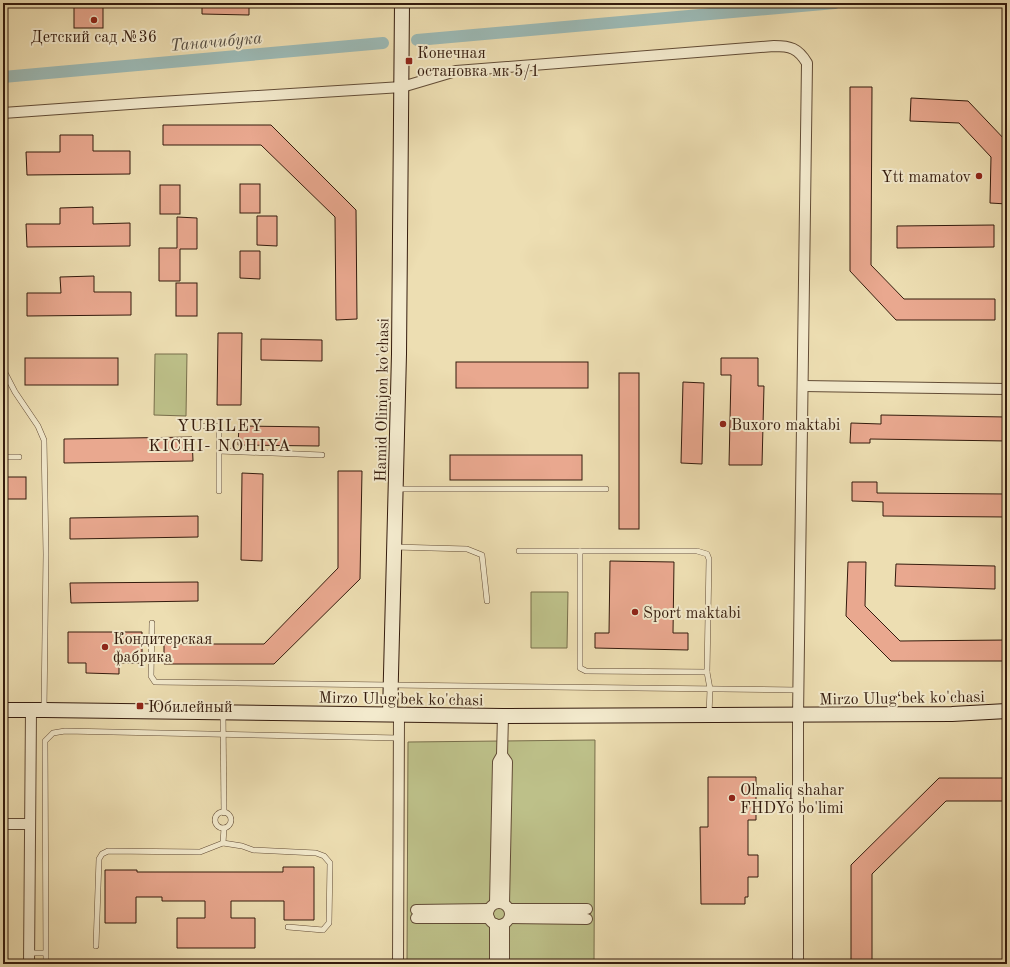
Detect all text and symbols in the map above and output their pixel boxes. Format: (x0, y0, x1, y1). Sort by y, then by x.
marker: Детский сад №36 (89, 15, 99, 25)
place label: Детский сад №36 (31, 30, 157, 46)
water label: Таначибука (169, 30, 263, 55)
place label: Конечная остановка мк 5/1 (417, 46, 540, 80)
marker: Конечная остановка мк 5/1 (404, 56, 414, 66)
place label: Ytt mamatov (881, 170, 972, 186)
marker: Ytt mamatov (974, 171, 984, 181)
street label: Hamid Olimjon ko'chasi (374, 318, 392, 482)
district label: YUBILEY KICHI- NOHIYA (148, 418, 292, 455)
place label: Buxoro maktabi (731, 418, 840, 434)
marker: Buxoro maktabi (718, 419, 728, 429)
place label: Sport maktabi (643, 606, 741, 622)
marker: Sport maktabi (630, 607, 640, 617)
place label: Кондитерская фабрика (113, 632, 212, 666)
marker: Кондитерская фабрика (100, 642, 110, 652)
street label: Mirzo Ulug‘bek ko'chasi (819, 689, 985, 708)
street label: Mirzo Ulug'bek ko'chasi (318, 691, 484, 709)
place label: Юбилейный (148, 700, 233, 716)
marker: Юбилейный (135, 701, 145, 711)
place label: Olmaliq shahar FHDYo bo'limi (740, 783, 844, 817)
marker: Olmaliq shahar FHDYo bo'limi (727, 793, 737, 803)

